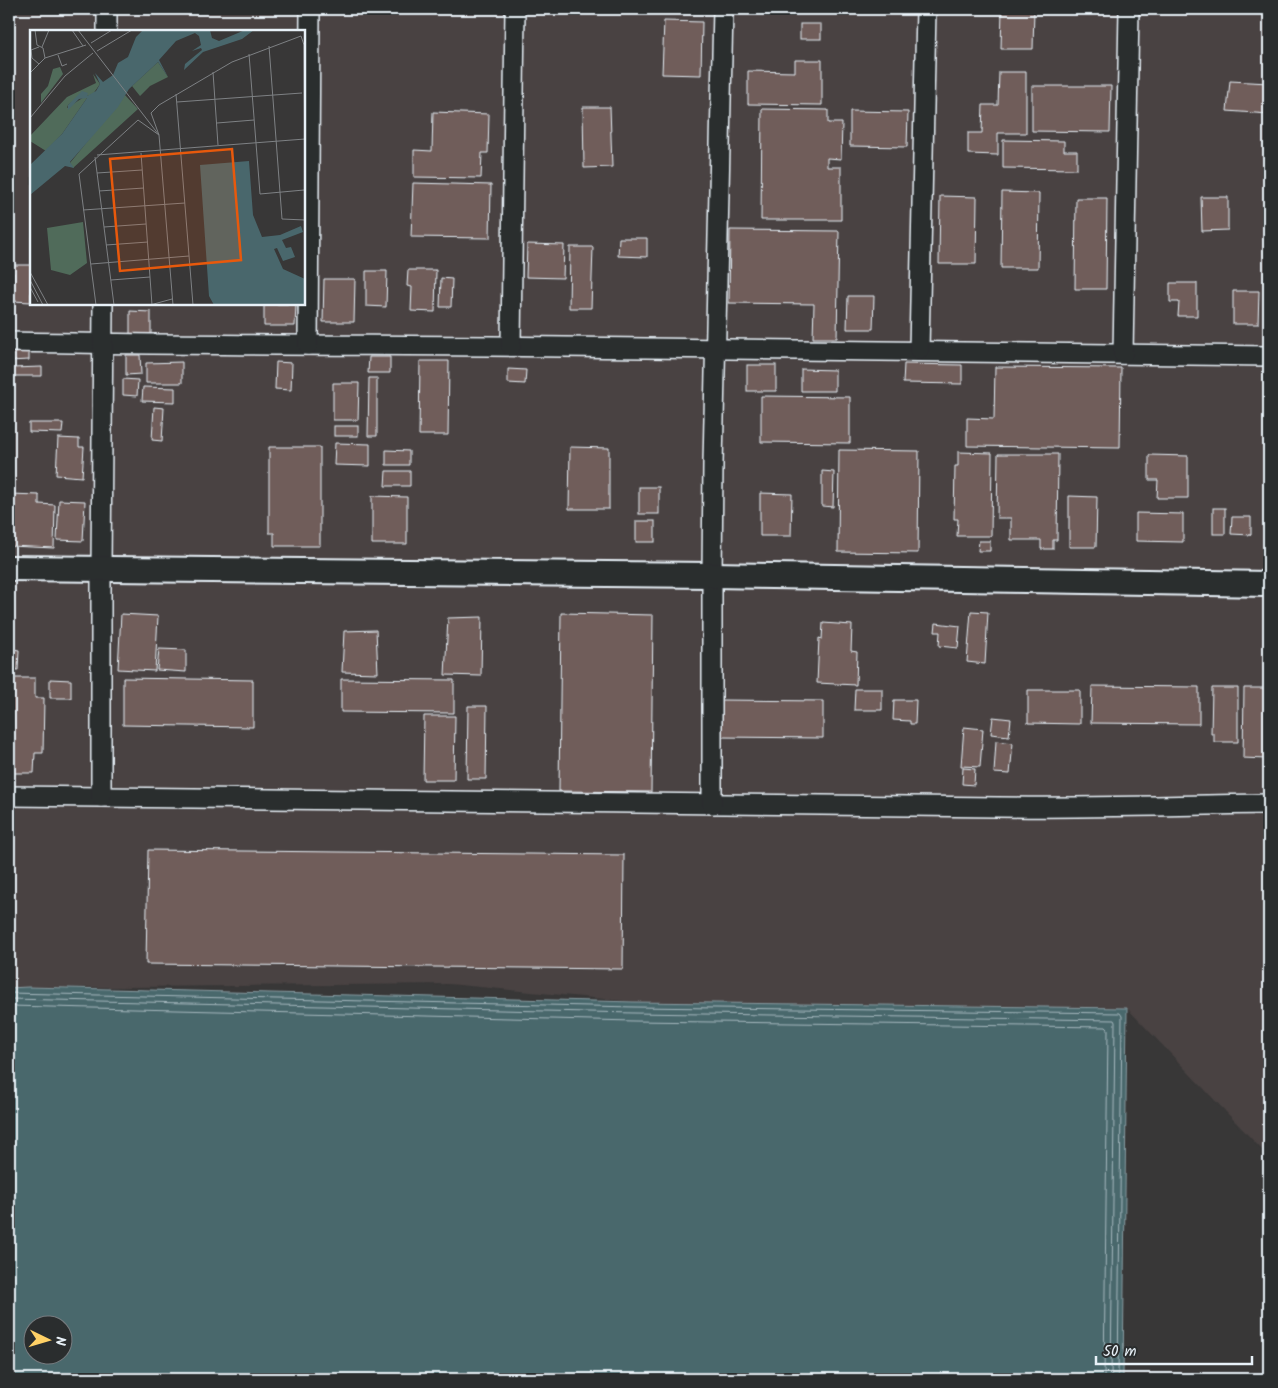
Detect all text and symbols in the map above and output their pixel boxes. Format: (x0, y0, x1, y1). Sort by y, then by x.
inset map (30, 30, 305, 305)
north arrow (22, 1316, 72, 1366)
scale bar (1096, 1333, 1252, 1365)
text: N (49, 1336, 71, 1347)
text: 50 m (1103, 1340, 1137, 1364)

